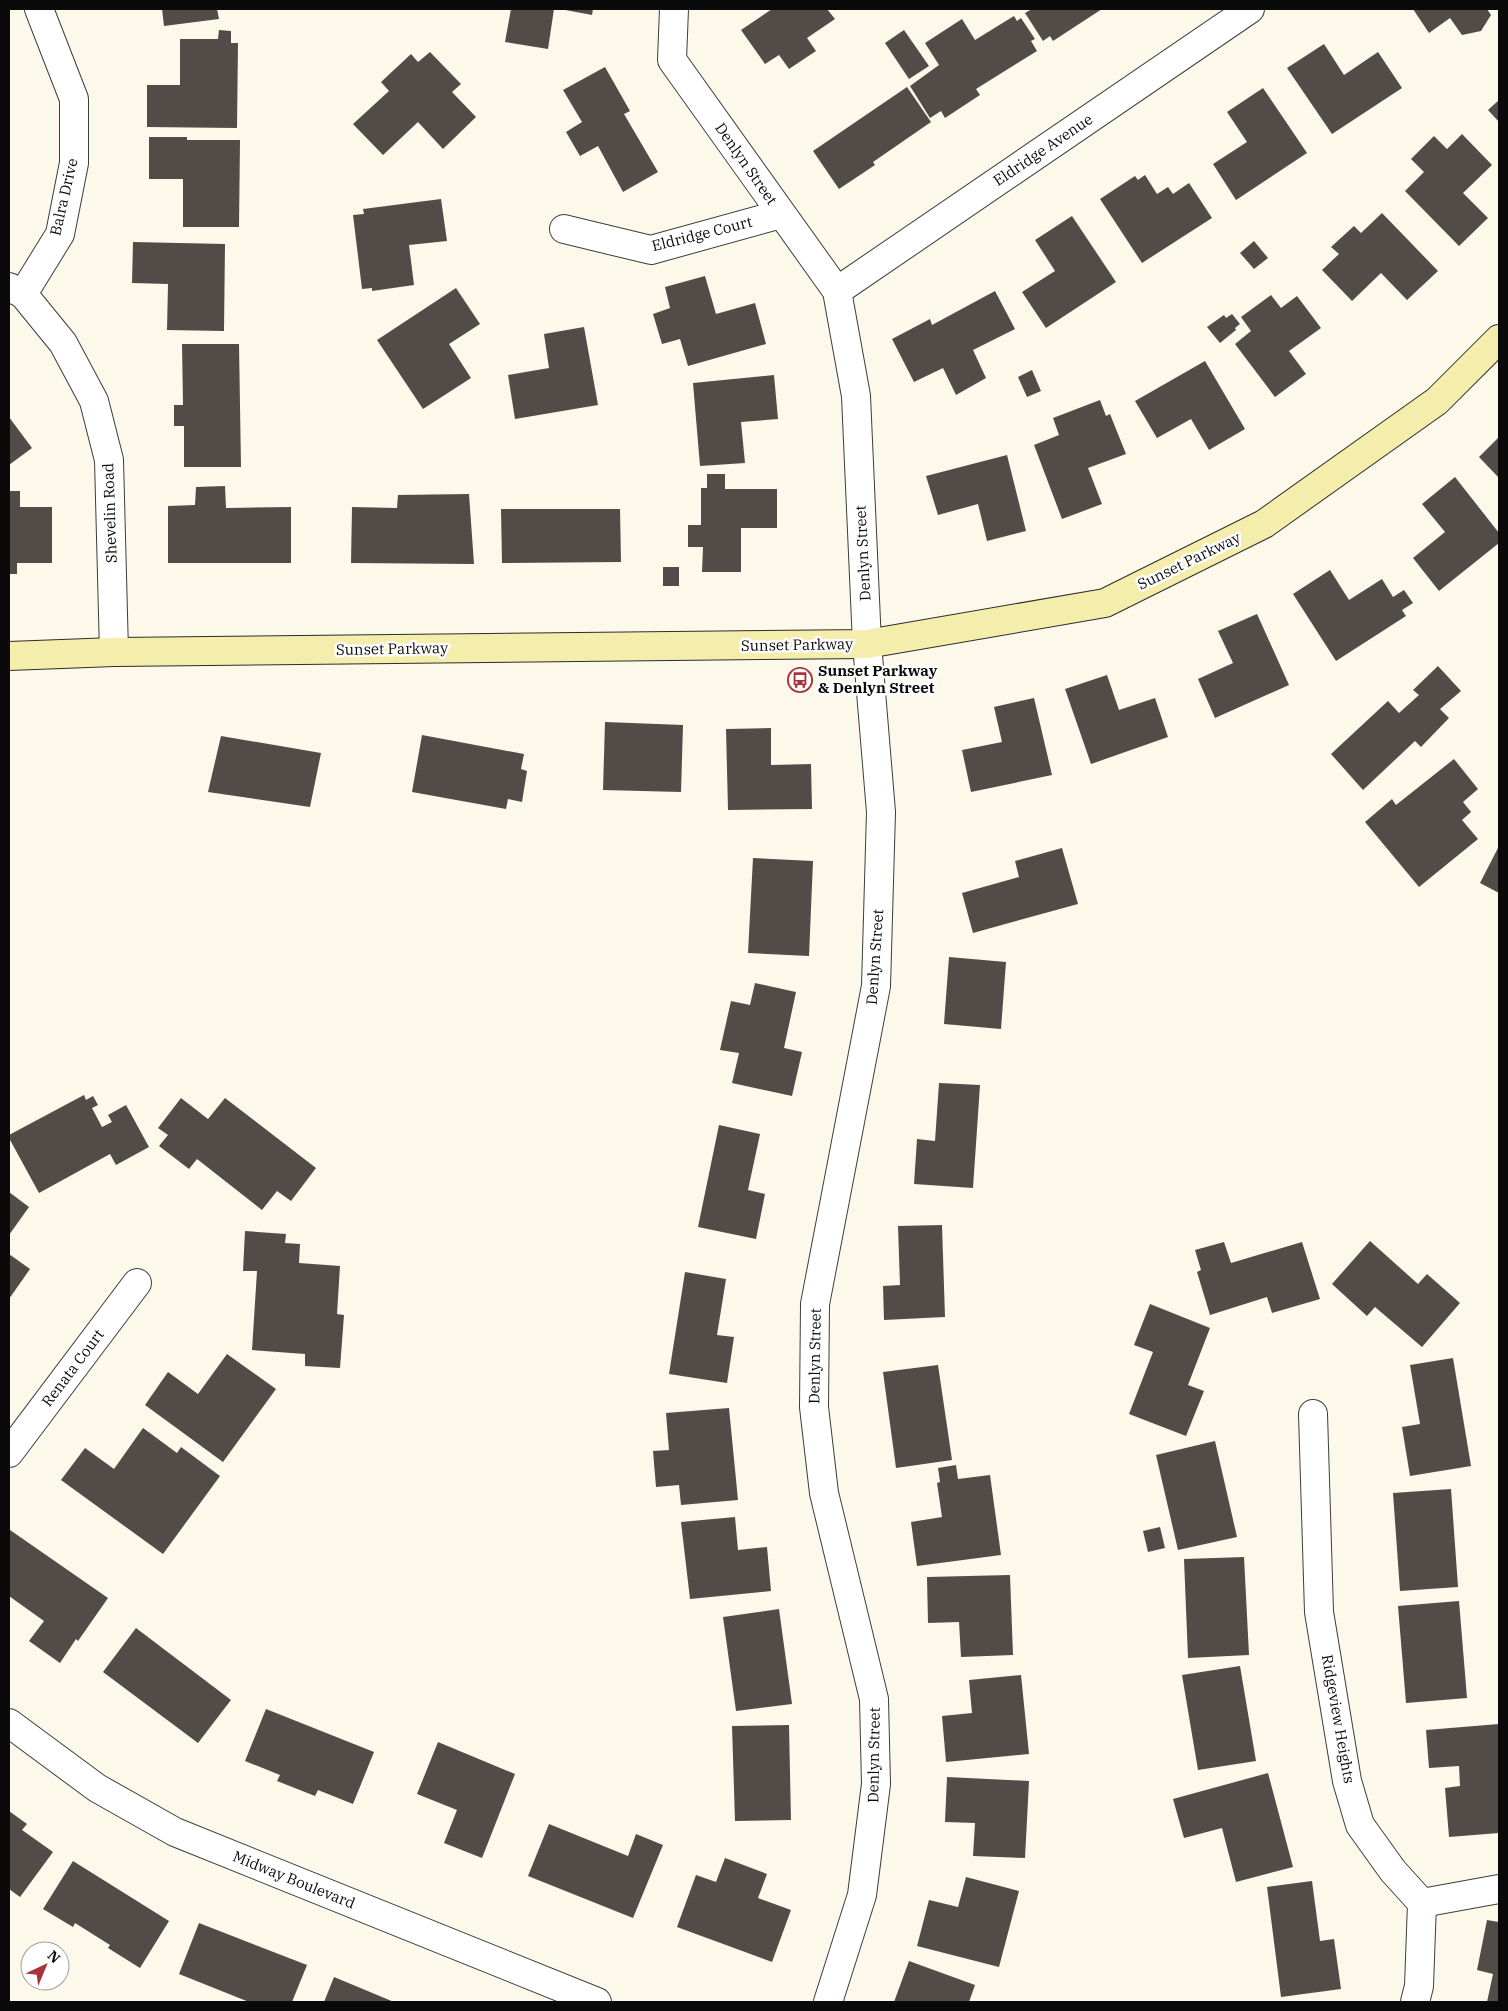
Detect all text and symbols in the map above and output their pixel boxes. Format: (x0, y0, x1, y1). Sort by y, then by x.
street label: Eldridge Avenue (989, 109, 1096, 190)
street label: Denlyn Street (711, 119, 782, 208)
street label: Balra Drive (45, 156, 82, 237)
street label: Eldridge Court (650, 212, 754, 255)
street label: Shevelin Road (98, 463, 121, 563)
street label: Denlyn Street (851, 505, 874, 601)
street label: Sunset Parkway (1134, 527, 1243, 594)
street label: Sunset Parkway (741, 634, 853, 655)
street label: Sunset Parkway (336, 638, 448, 659)
place label: Sunset Parkway & Denlyn Street (818, 661, 938, 697)
bus stop icon: Sunset Parkway & Denlyn Street (787, 667, 813, 693)
street label: Denlyn Street (862, 908, 887, 1005)
street label: Denlyn Street (804, 1308, 825, 1404)
street label: Renata Court (37, 1325, 108, 1410)
street label: Ridgeview Heights (1318, 1653, 1359, 1785)
street label: Denlyn Street (863, 1707, 884, 1803)
street label: Midway Boulevard (230, 1846, 358, 1913)
north arrow (20, 1941, 70, 1991)
text: N (44, 1946, 64, 1967)

